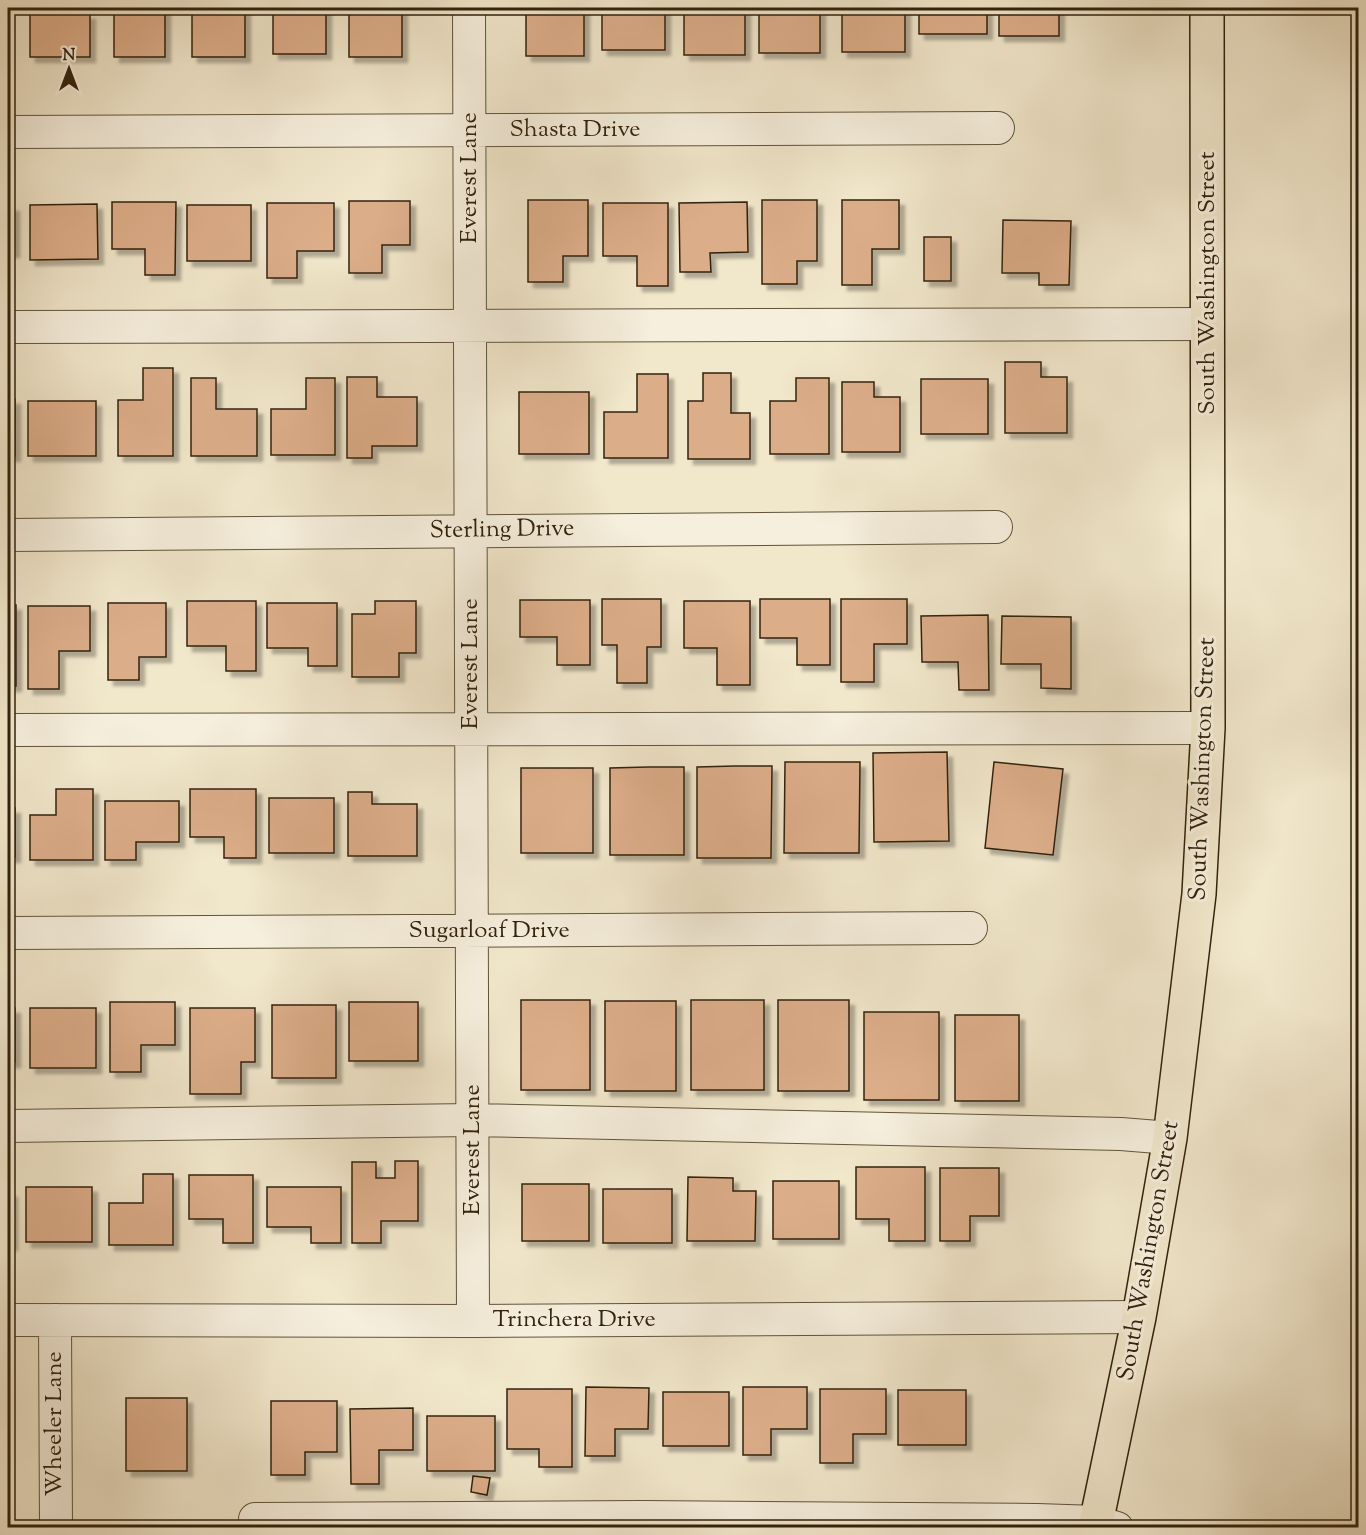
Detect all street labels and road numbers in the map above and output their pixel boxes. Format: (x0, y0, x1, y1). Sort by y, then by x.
street label: Everest Lane (453, 112, 487, 244)
street label: Shasta Drive (509, 113, 641, 147)
street label: South Washington Street (1191, 151, 1225, 415)
street label: Sterling Drive (429, 512, 575, 548)
street label: Everest Lane (454, 598, 488, 730)
street label: South Washington Street (1181, 637, 1225, 901)
street label: Sugarloaf Drive (408, 914, 570, 948)
street label: Everest Lane (456, 1084, 490, 1216)
street label: South Washington Street (1109, 1118, 1189, 1384)
street label: Trinchera Drive (492, 1303, 656, 1337)
street label: Wheeler Lane (38, 1351, 72, 1497)

